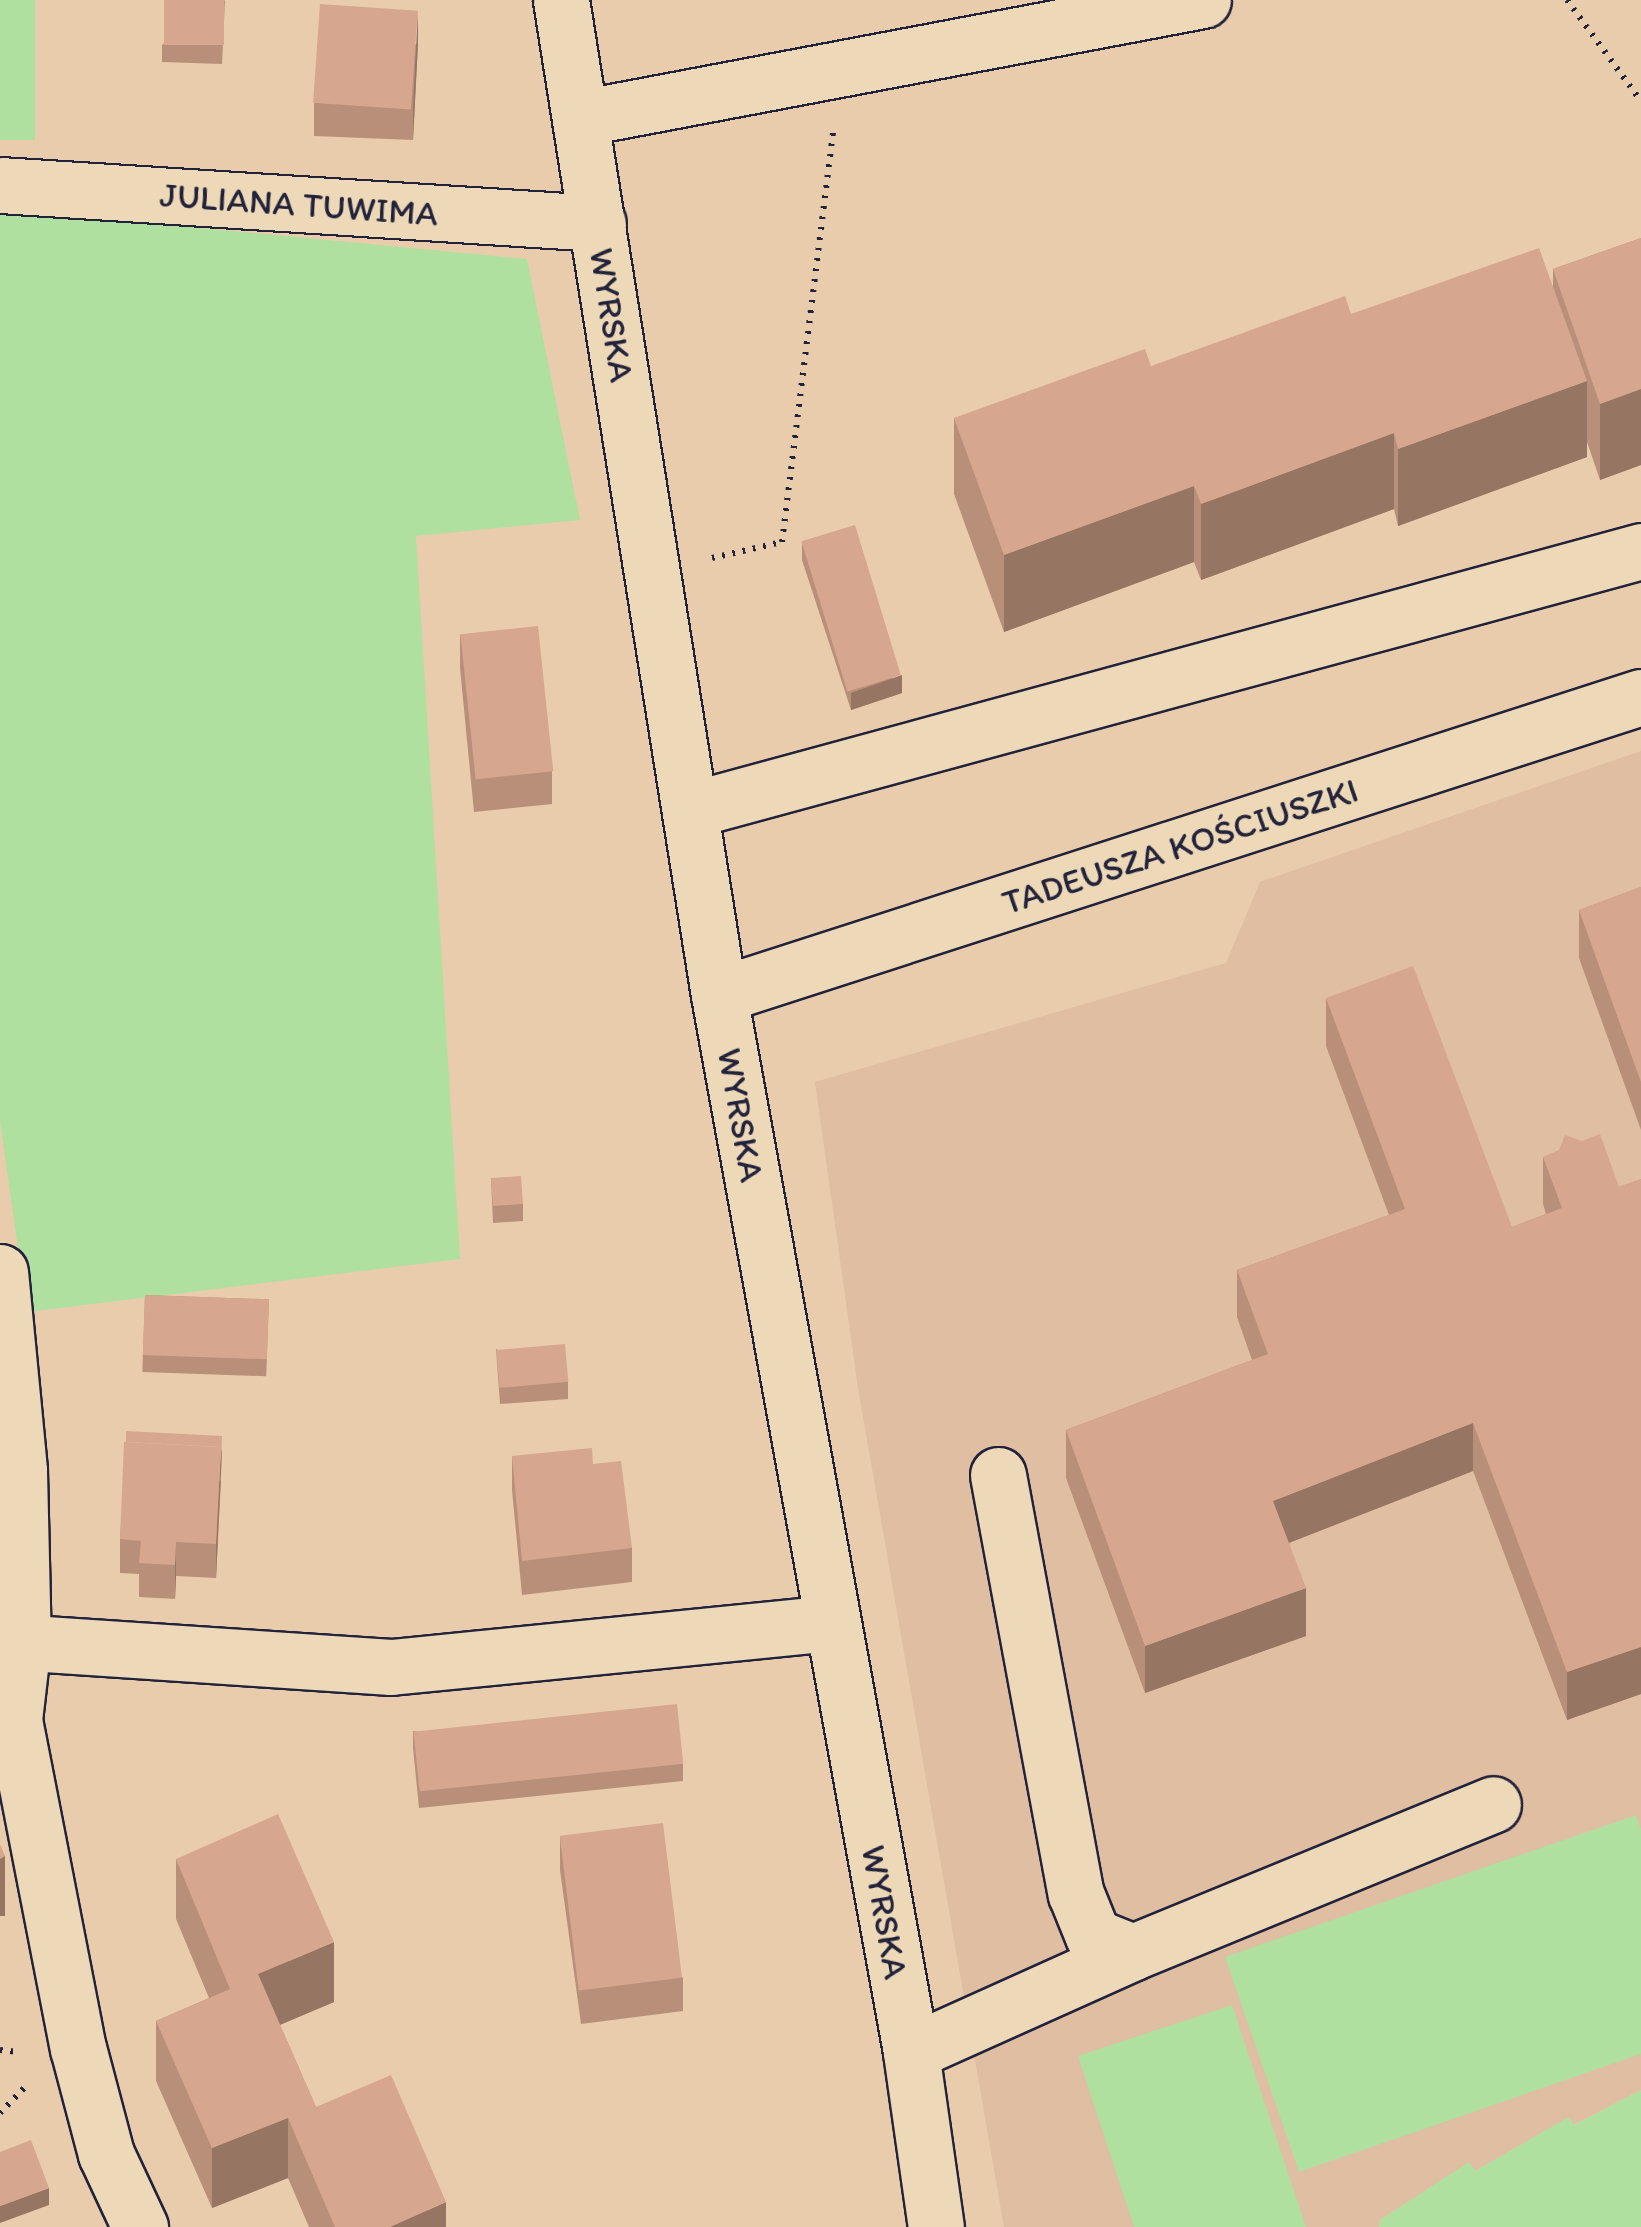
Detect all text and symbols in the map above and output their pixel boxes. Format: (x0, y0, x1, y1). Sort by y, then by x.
street label: JULIANA TUWIMA (160, 173, 438, 235)
street label: WYRSKA (581, 245, 643, 385)
street label: TADEUSZA KOŚCIUSZKI (997, 769, 1363, 923)
street label: WYRSKA (709, 1045, 773, 1185)
street label: WYRSKA (853, 1842, 917, 1982)

